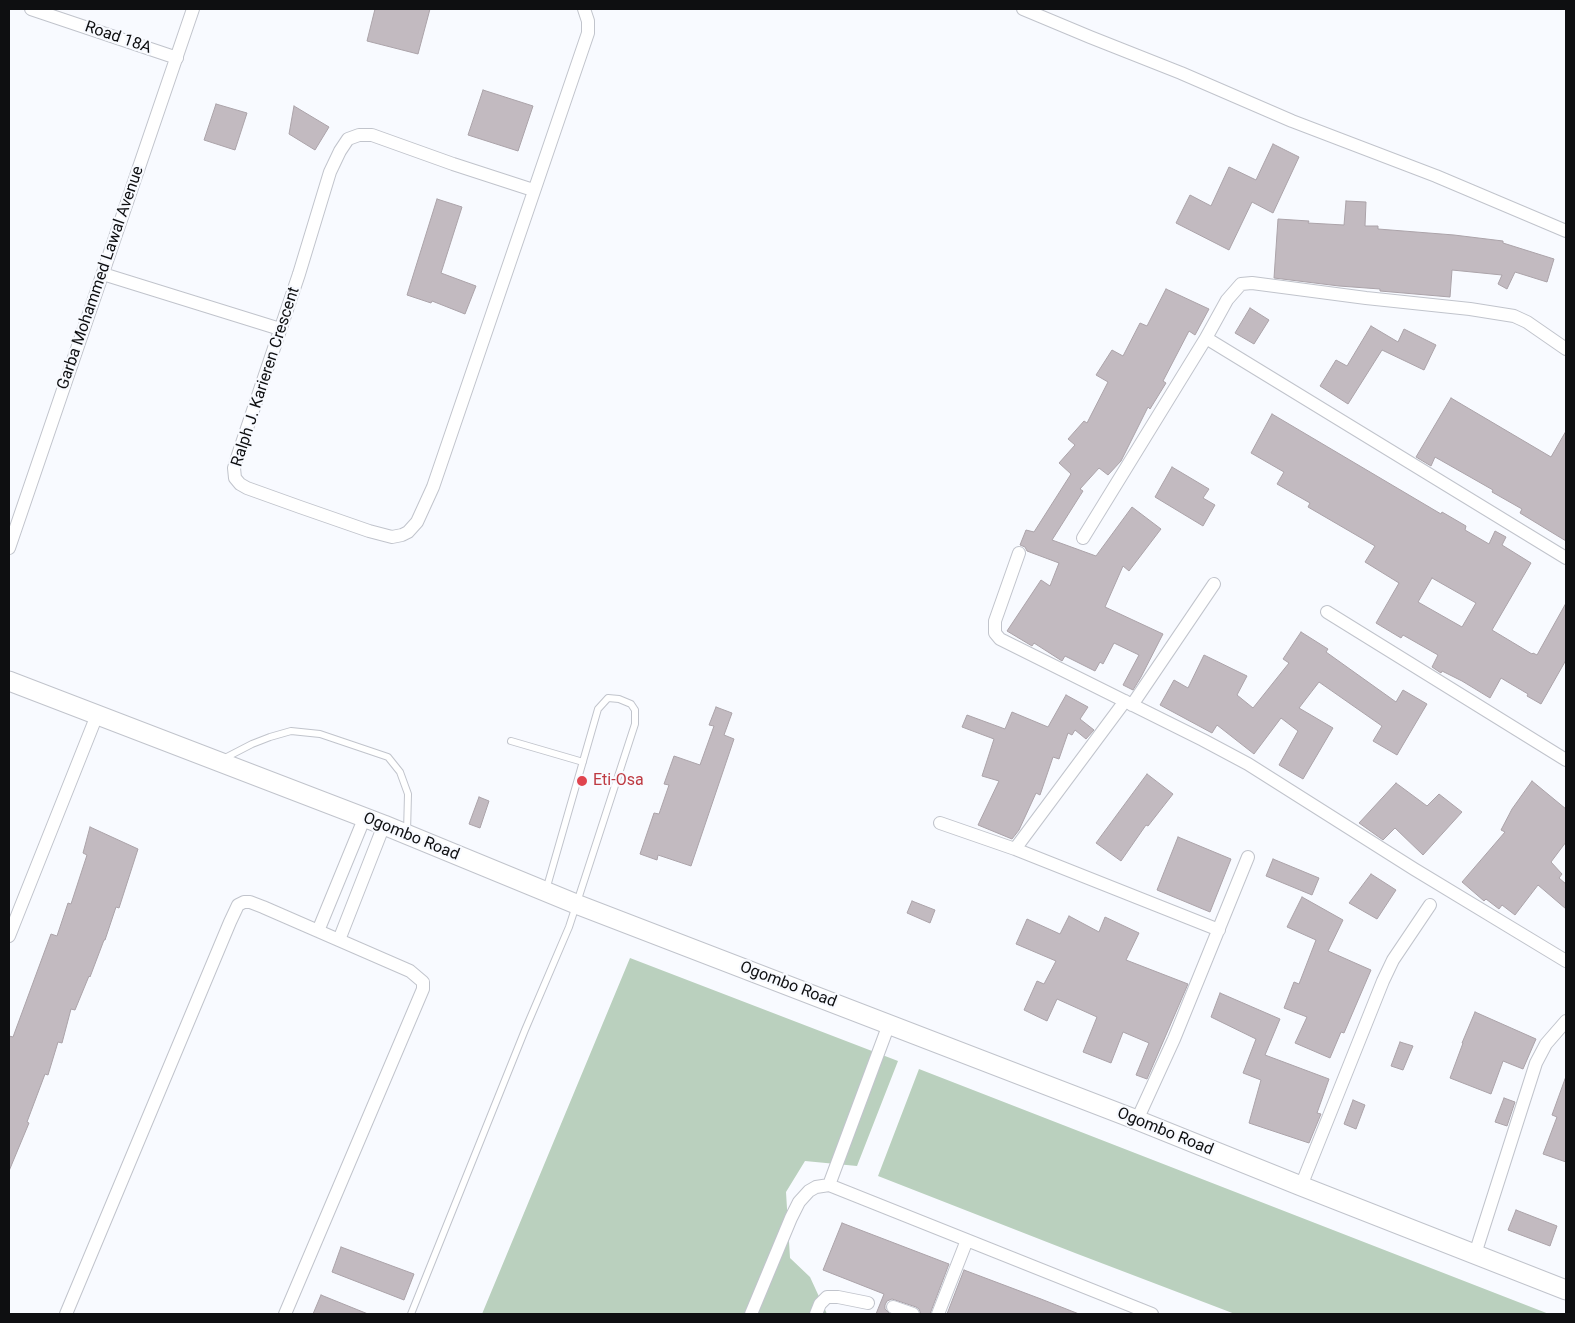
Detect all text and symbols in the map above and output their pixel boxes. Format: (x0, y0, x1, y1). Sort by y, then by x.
street label: Road 18A (82, 18, 154, 58)
street label: Garba Mohammed Lawal Avenue (54, 164, 148, 392)
street label: Ralph J. Karieren Crescent (228, 285, 304, 469)
place label: Eti-Osa (593, 771, 644, 791)
marker: Eti-Osa (575, 774, 589, 788)
street label: Ogombo Road (360, 809, 462, 865)
street label: Ogombo Road (737, 958, 839, 1012)
street label: Ogombo Road (1114, 1104, 1216, 1160)

